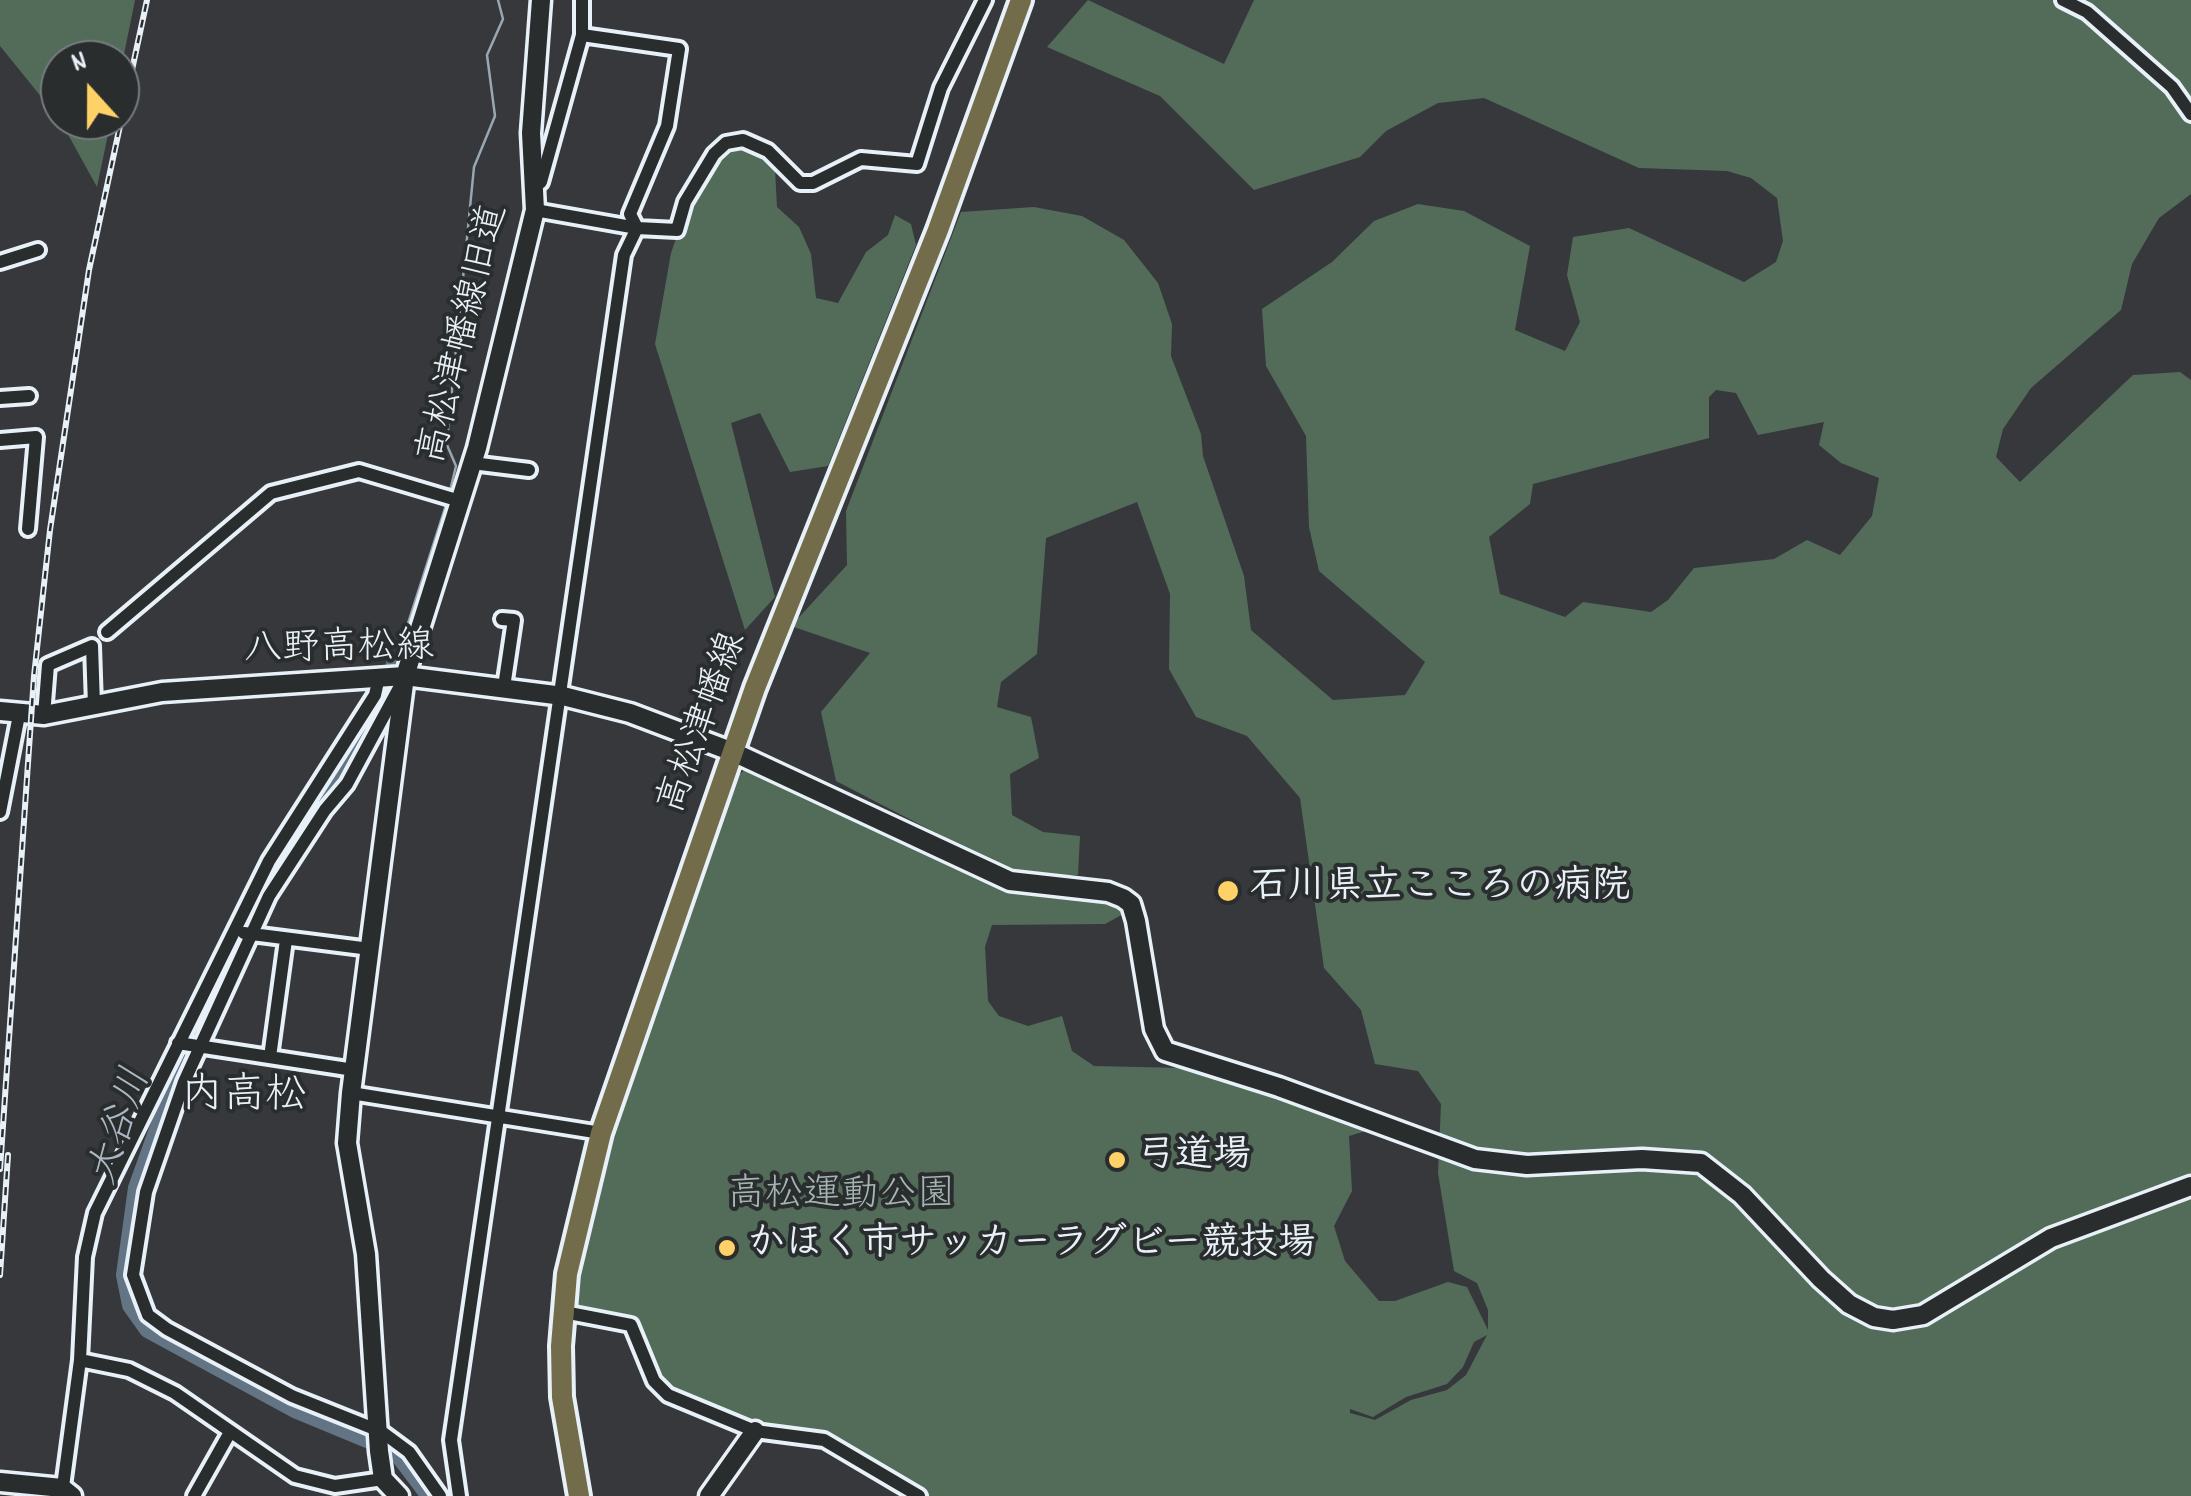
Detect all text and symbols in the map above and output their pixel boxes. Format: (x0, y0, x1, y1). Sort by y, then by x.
north arrow (40, 40, 140, 140)
text: N (66, 43, 94, 85)
street label: 高松津幡線旧道 (413, 200, 521, 470)
street label: 高松津幡線 (652, 627, 760, 821)
street label: 八野高松線 (244, 628, 434, 676)
place label: 石川県立こころの病院 (1250, 868, 1630, 914)
marker: 石川県立こころの病院 (1215, 878, 1241, 904)
water label: 大谷川 (83, 1064, 165, 1192)
district label: 内高松 (181, 1075, 307, 1125)
place label: 弓道場 (1137, 1137, 1251, 1183)
marker: 弓道場 (1106, 1149, 1128, 1171)
park label: 高松運動公園 (727, 1176, 955, 1222)
place label: かほく市サッカーラグビー競技場 (747, 1225, 1315, 1271)
marker: かほく市サッカーラグビー競技場 (716, 1237, 738, 1259)

